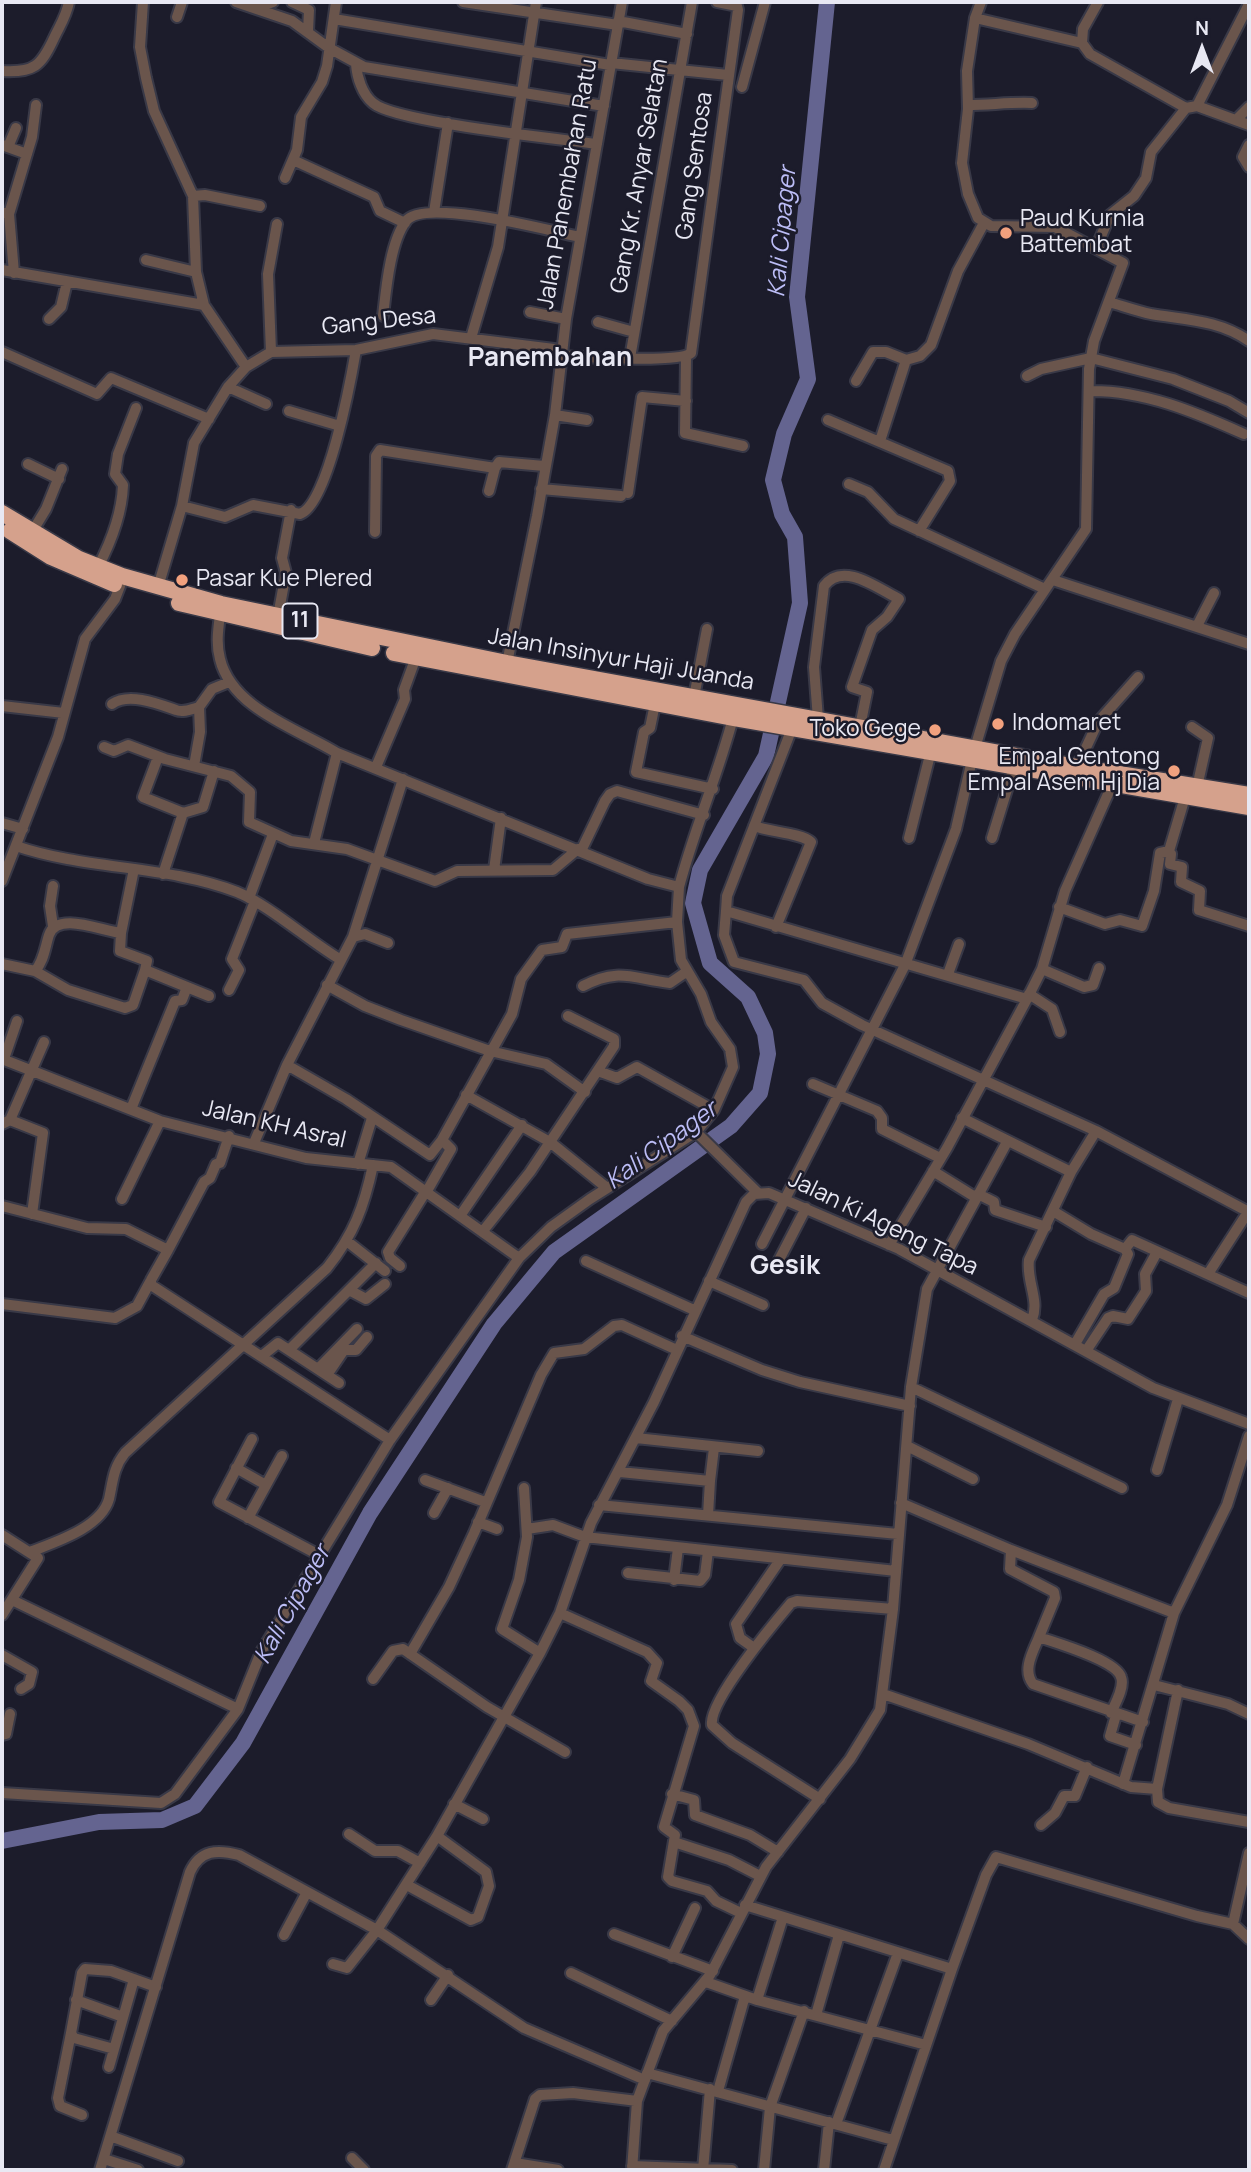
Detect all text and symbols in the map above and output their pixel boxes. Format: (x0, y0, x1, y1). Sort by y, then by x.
north arrow (1167, 14, 1237, 84)
text: N (1195, 15, 1209, 41)
street label: Gang Kr. Anyar Selatan (606, 56, 674, 296)
street label: Jalan Panembahan Ratu (532, 57, 604, 311)
street label: Gang Sentosa (671, 90, 719, 242)
water label: Kali Cipager (763, 166, 803, 298)
place label: Paud Kurnia Battembat (1020, 206, 1145, 260)
marker: Paud Kurnia Battembat (998, 225, 1014, 241)
street label: Gang Desa (321, 302, 437, 342)
district label: Panembahan (468, 343, 632, 375)
place label: Pasar Kue Plered (196, 566, 372, 594)
marker: Pasar Kue Plered (174, 572, 190, 588)
road number: 11 (282, 604, 318, 638)
street label: Jalan Insinyur Haji Juanda (486, 623, 756, 697)
place label: Indomaret (1012, 710, 1121, 738)
place label: Toko Gege (809, 716, 921, 744)
marker: Indomaret (990, 716, 1006, 732)
marker: Toko Gege (927, 722, 943, 738)
place label: Empal Gentong Empal Asem Hj Dia (967, 744, 1160, 798)
marker: Empal Gentong Empal Asem Hj Dia (1166, 763, 1182, 779)
street label: Jalan KH Asral (200, 1095, 348, 1155)
water label: Kali Cipager (601, 1096, 723, 1196)
street label: Jalan Ki Ageng Tapa (784, 1166, 982, 1282)
district label: Gesik (750, 1251, 820, 1283)
water label: Kali Cipager (249, 1541, 337, 1669)

